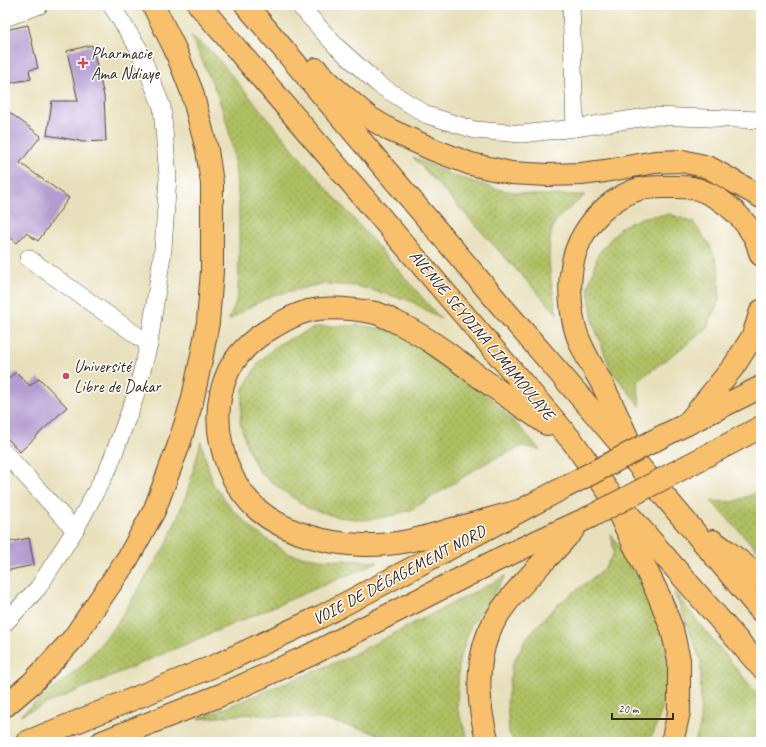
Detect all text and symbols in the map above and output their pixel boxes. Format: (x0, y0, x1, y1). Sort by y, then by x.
place label: Pharmacie Ama Ndiaye (91, 43, 160, 84)
marker: Pharmacie Ama Ndiaye (78, 58, 88, 68)
street label: AVENUE SEYDINA LIMAMOULAYE (405, 246, 561, 426)
place label: Université Libre de Dakar (74, 356, 162, 397)
marker: Université Libre de Dakar (61, 371, 71, 381)
street label: VOIE DE DÉGAGEMENT NORD (308, 519, 490, 630)
scale bar (612, 695, 673, 721)
text: 20 m (618, 701, 640, 717)

